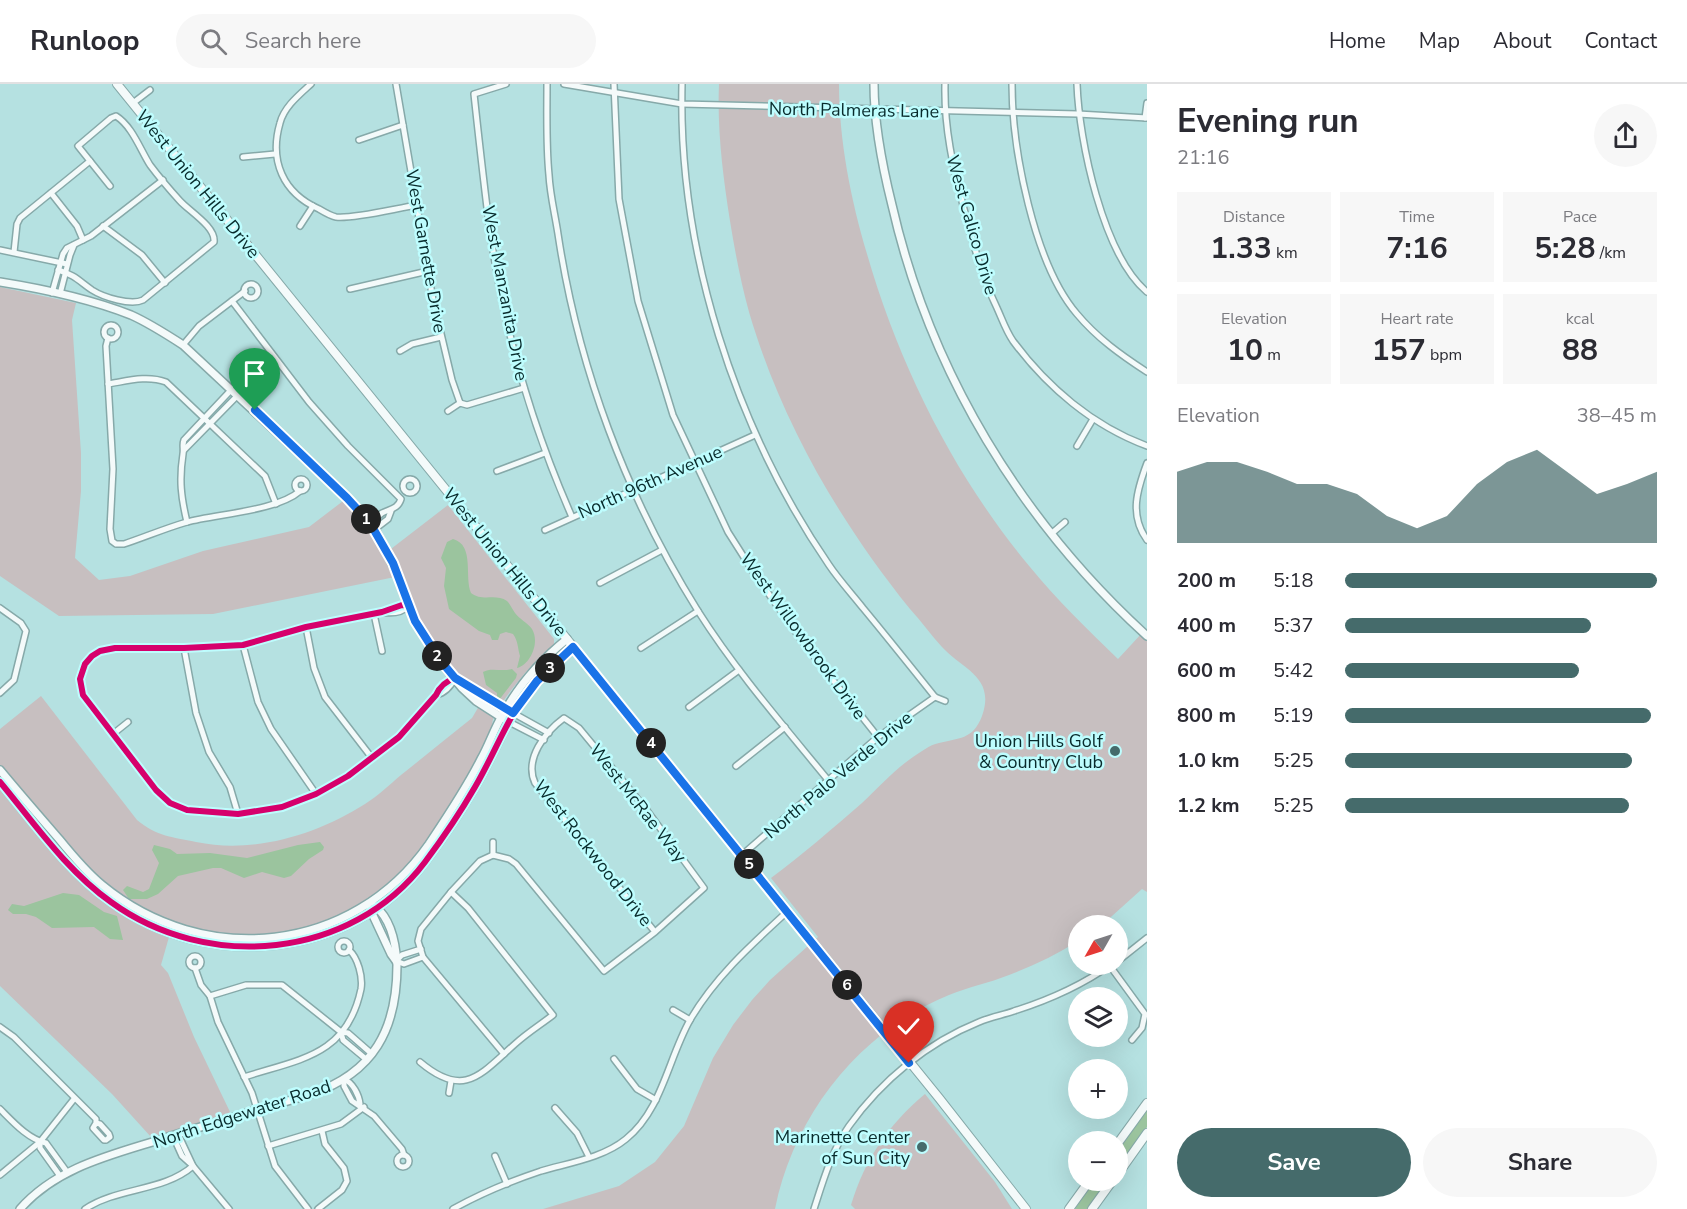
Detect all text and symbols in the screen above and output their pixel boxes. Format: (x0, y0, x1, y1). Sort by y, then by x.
search box (176, 14, 596, 68)
text: Runloop (30, 22, 140, 60)
icon: search (197, 25, 230, 58)
text: Search here (245, 26, 361, 56)
text: Home (1329, 27, 1386, 55)
text: Map (1419, 27, 1460, 55)
text: About (1493, 27, 1551, 55)
text: Contact (1584, 27, 1657, 55)
street label: North Palmeras Lane (769, 97, 939, 123)
text: Evening run (1177, 99, 1359, 144)
button: share (1594, 104, 1657, 167)
street label: West Union Hills Drive (131, 105, 265, 263)
text: 21:16 (1177, 144, 1230, 171)
street label: West Calico Drive (941, 152, 1003, 298)
street label: West Garnette Drive (400, 167, 452, 335)
street label: West Manzanita Drive (476, 203, 534, 383)
text: Distance (1223, 206, 1285, 228)
text: Time (1399, 206, 1435, 228)
text: Pace (1563, 206, 1597, 228)
text: 1.33 (1210, 228, 1272, 269)
text: 7:16 (1386, 228, 1448, 269)
text: 5:28 (1534, 228, 1596, 269)
text: km (1272, 242, 1298, 264)
text: /km (1596, 242, 1626, 264)
text: Elevation (1221, 308, 1287, 330)
text: Heart rate (1380, 308, 1454, 330)
text: kcal (1566, 308, 1594, 330)
text: 10 (1227, 330, 1263, 371)
text: 157 (1372, 330, 1426, 371)
text: 88 (1562, 330, 1598, 371)
text: m (1263, 344, 1281, 366)
text: bpm (1426, 344, 1462, 366)
pin (229, 348, 280, 410)
icon: arrive (238, 357, 271, 390)
text: Elevation (1177, 402, 1260, 429)
text: 38–45 m (1577, 402, 1657, 429)
street label: North 96th Avenue (574, 439, 726, 525)
street label: West Union Hills Drive (438, 483, 572, 641)
pin: 1 (351, 504, 381, 534)
text: 1 (361, 508, 371, 530)
street label: West Willowbrook Drive (734, 548, 872, 724)
text: 200 m (1177, 567, 1236, 594)
text: 5:18 (1273, 567, 1314, 594)
text: 400 m (1177, 612, 1236, 639)
text: 5:37 (1273, 612, 1314, 639)
pin: 2 (422, 641, 452, 671)
text: 2 (432, 645, 442, 667)
pin: 3 (535, 653, 565, 683)
text: 3 (545, 657, 555, 679)
text: 600 m (1177, 657, 1236, 684)
text: 5:42 (1273, 657, 1314, 684)
text: 800 m (1177, 702, 1236, 729)
text: 5:19 (1273, 702, 1314, 729)
street label: North Palo Verde Drive (759, 706, 917, 844)
pin: 4 (636, 728, 666, 758)
place label: Union Hills Golf & Country Club (975, 729, 1104, 774)
text: 4 (646, 732, 656, 754)
street label: West McRae Way (584, 739, 692, 868)
marker: Union Hills Golf & Country Club (1108, 744, 1122, 758)
text: 1.0 km (1177, 747, 1240, 774)
text: 5:25 (1273, 747, 1314, 774)
street label: West Rockwood Drive (528, 775, 658, 931)
text: 1.2 km (1177, 792, 1240, 819)
text: 5:25 (1273, 792, 1314, 819)
pin: 5 (734, 849, 764, 879)
text: 5 (744, 853, 754, 875)
north arrow (1068, 915, 1128, 975)
map controls (1068, 915, 1128, 1191)
pin: 6 (832, 970, 862, 1000)
text: 6 (842, 974, 852, 996)
button: layers (1068, 987, 1128, 1047)
pin (883, 1001, 934, 1063)
icon: check (892, 1010, 925, 1043)
button: + (1068, 1059, 1128, 1119)
street label: North Edgewater Road (150, 1074, 334, 1154)
place label: Marinette Center of Sun City (775, 1125, 911, 1170)
button: Save (1177, 1128, 1411, 1197)
button: Share (1423, 1128, 1657, 1197)
button: − (1068, 1131, 1128, 1191)
marker: Marinette Center of Sun City (915, 1140, 929, 1154)

